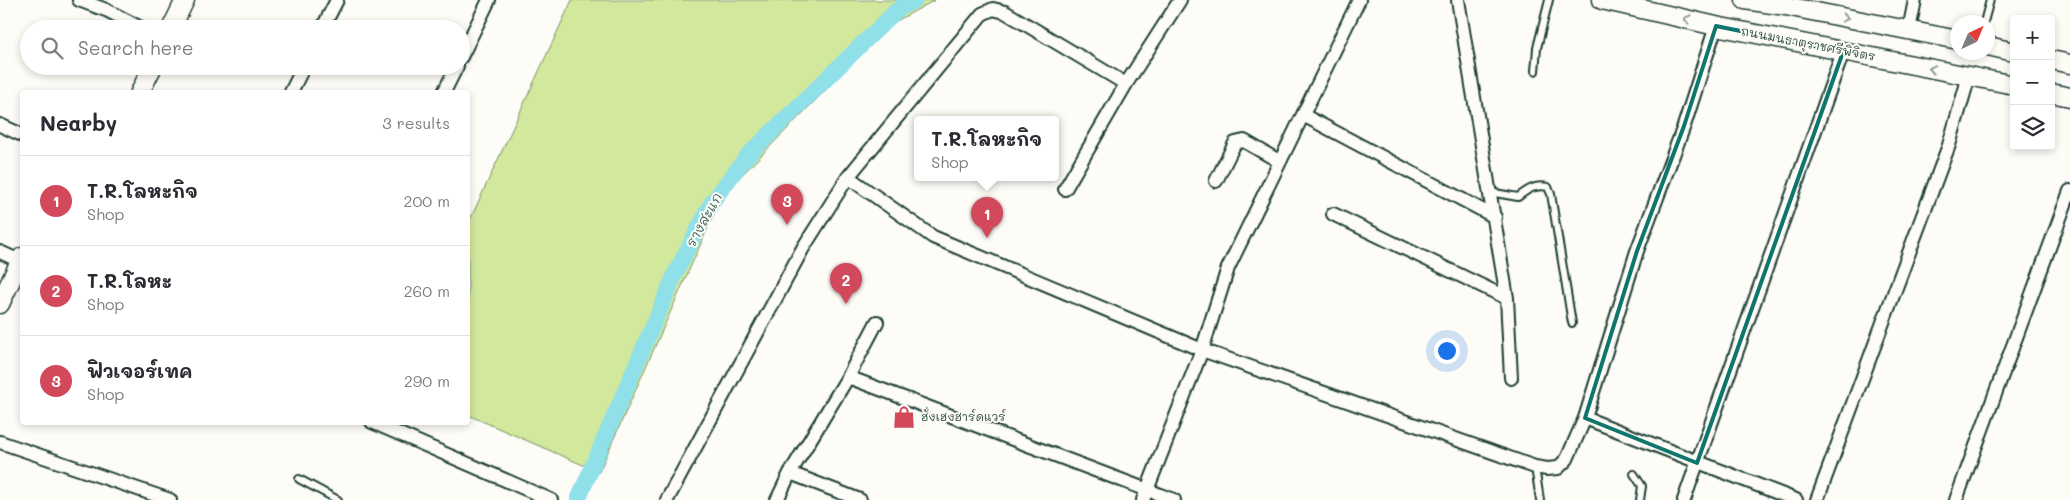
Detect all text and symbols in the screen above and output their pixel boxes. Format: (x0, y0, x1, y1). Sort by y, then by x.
one-way arrow (1840, 13, 1849, 23)
one-way arrow (1682, 14, 1691, 25)
north arrow (1950, 15, 1995, 60)
map controls (2010, 15, 2055, 150)
button: + (2010, 15, 2055, 60)
search box (20, 20, 470, 75)
street label: ถนนมนธาตุราชศรีพิจิตร (1739, 22, 1877, 67)
icon: search (38, 34, 66, 62)
text: Search here (78, 35, 194, 60)
button: − (2010, 60, 2055, 105)
one-way arrow (1927, 64, 1936, 75)
button: layers (2010, 105, 2055, 150)
text: Nearby (40, 109, 117, 136)
text: 3 results (382, 112, 450, 133)
popup (914, 116, 1059, 181)
text: T.R.โลหะกิจ (931, 126, 1042, 151)
text: Shop (931, 151, 969, 172)
text: T.R.โลหะกิจ (87, 178, 198, 203)
pin: 3 (771, 184, 803, 225)
water label: รางสะแก (681, 189, 726, 251)
text: 1 (52, 190, 60, 211)
text: 200 m (403, 190, 450, 211)
pin: 1 (971, 197, 1003, 238)
text: Shop (87, 203, 124, 224)
pin: 2 (830, 263, 862, 304)
text: T.R.โลหะ (87, 268, 172, 293)
text: 2 (52, 280, 60, 301)
text: 260 m (404, 280, 450, 301)
text: Shop (87, 293, 124, 314)
your location (1434, 338, 1460, 364)
text: ฟิวเจอร์เทค (87, 358, 193, 383)
text: 3 (51, 370, 61, 391)
text: 290 m (404, 370, 450, 391)
text: Shop (87, 383, 124, 404)
shop icon: ฮั่งเฮงฮาร์ดแวร์ (891, 404, 917, 430)
place label: ฮั่งเฮงฮาร์ดแวร์ (921, 406, 1006, 424)

